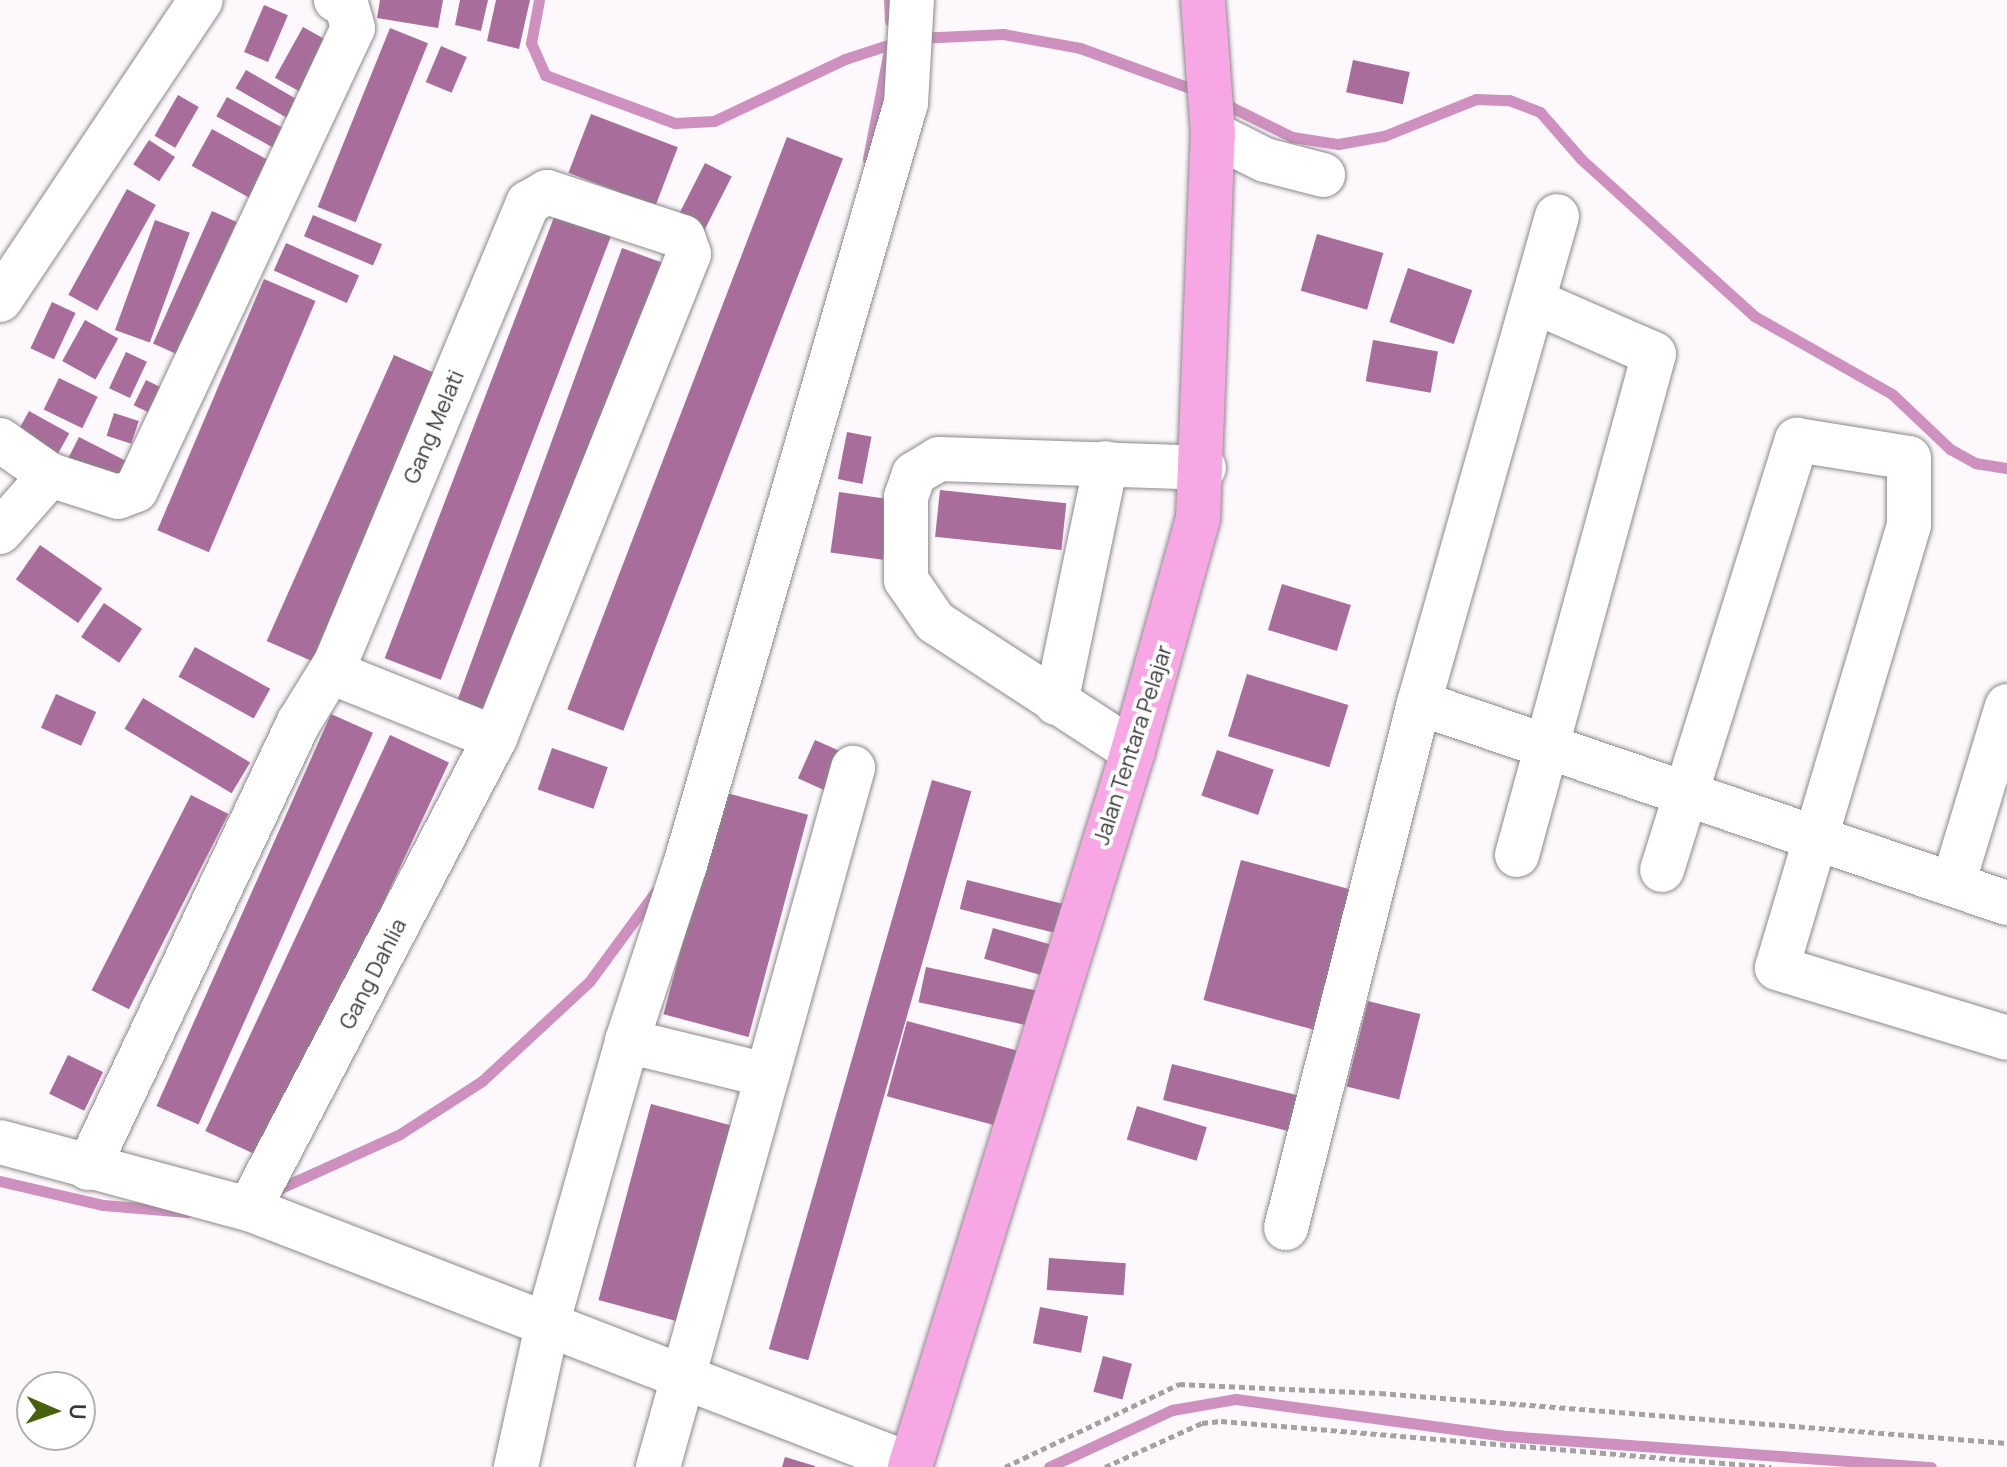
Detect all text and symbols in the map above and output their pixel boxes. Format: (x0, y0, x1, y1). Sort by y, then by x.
street label: Gang Melati (398, 366, 470, 488)
street label: Jalan Tentara Pelajar (1088, 642, 1178, 848)
street label: Gang Dahlia (334, 914, 412, 1034)
north arrow (16, 1371, 96, 1451)
text: U (63, 1403, 93, 1420)

